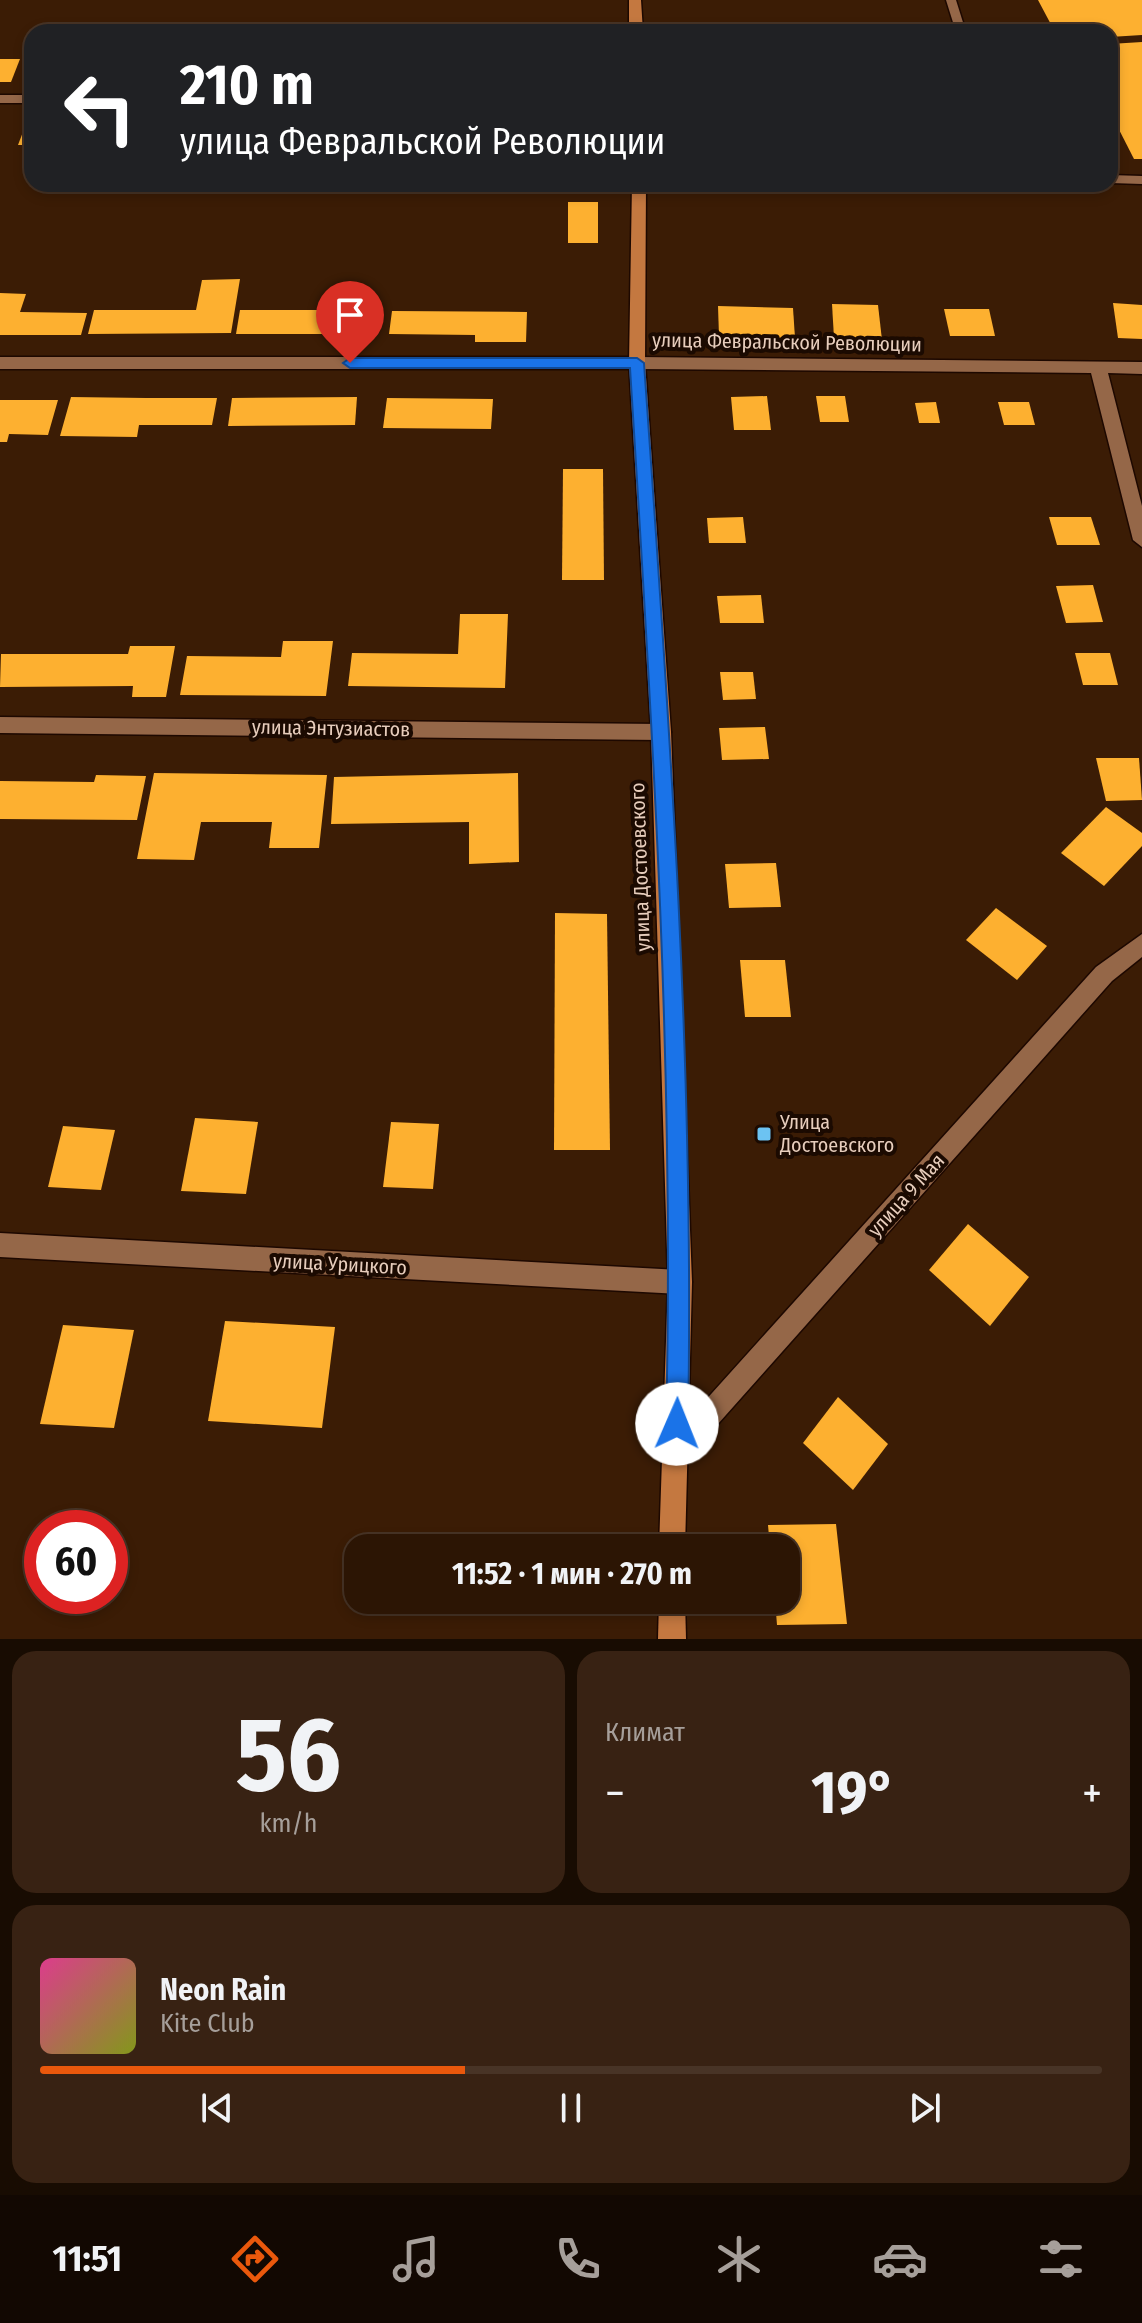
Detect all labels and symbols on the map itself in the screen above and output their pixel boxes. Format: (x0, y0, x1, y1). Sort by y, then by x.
pin (316, 281, 384, 363)
street label: улица Февральской Революции (652, 328, 922, 356)
street label: улица Энтузиастов (252, 715, 410, 741)
street label: улица Достоевского (625, 782, 655, 952)
place label: Улица Достоевского (779, 1110, 894, 1157)
marker: Улица Достоевского (755, 1125, 773, 1143)
street label: улица 9 Мая (863, 1149, 949, 1241)
street label: улица Урицкого (272, 1249, 408, 1279)
position arrow (635, 1382, 719, 1466)
speed limit sign: 60 (24, 1510, 128, 1614)

